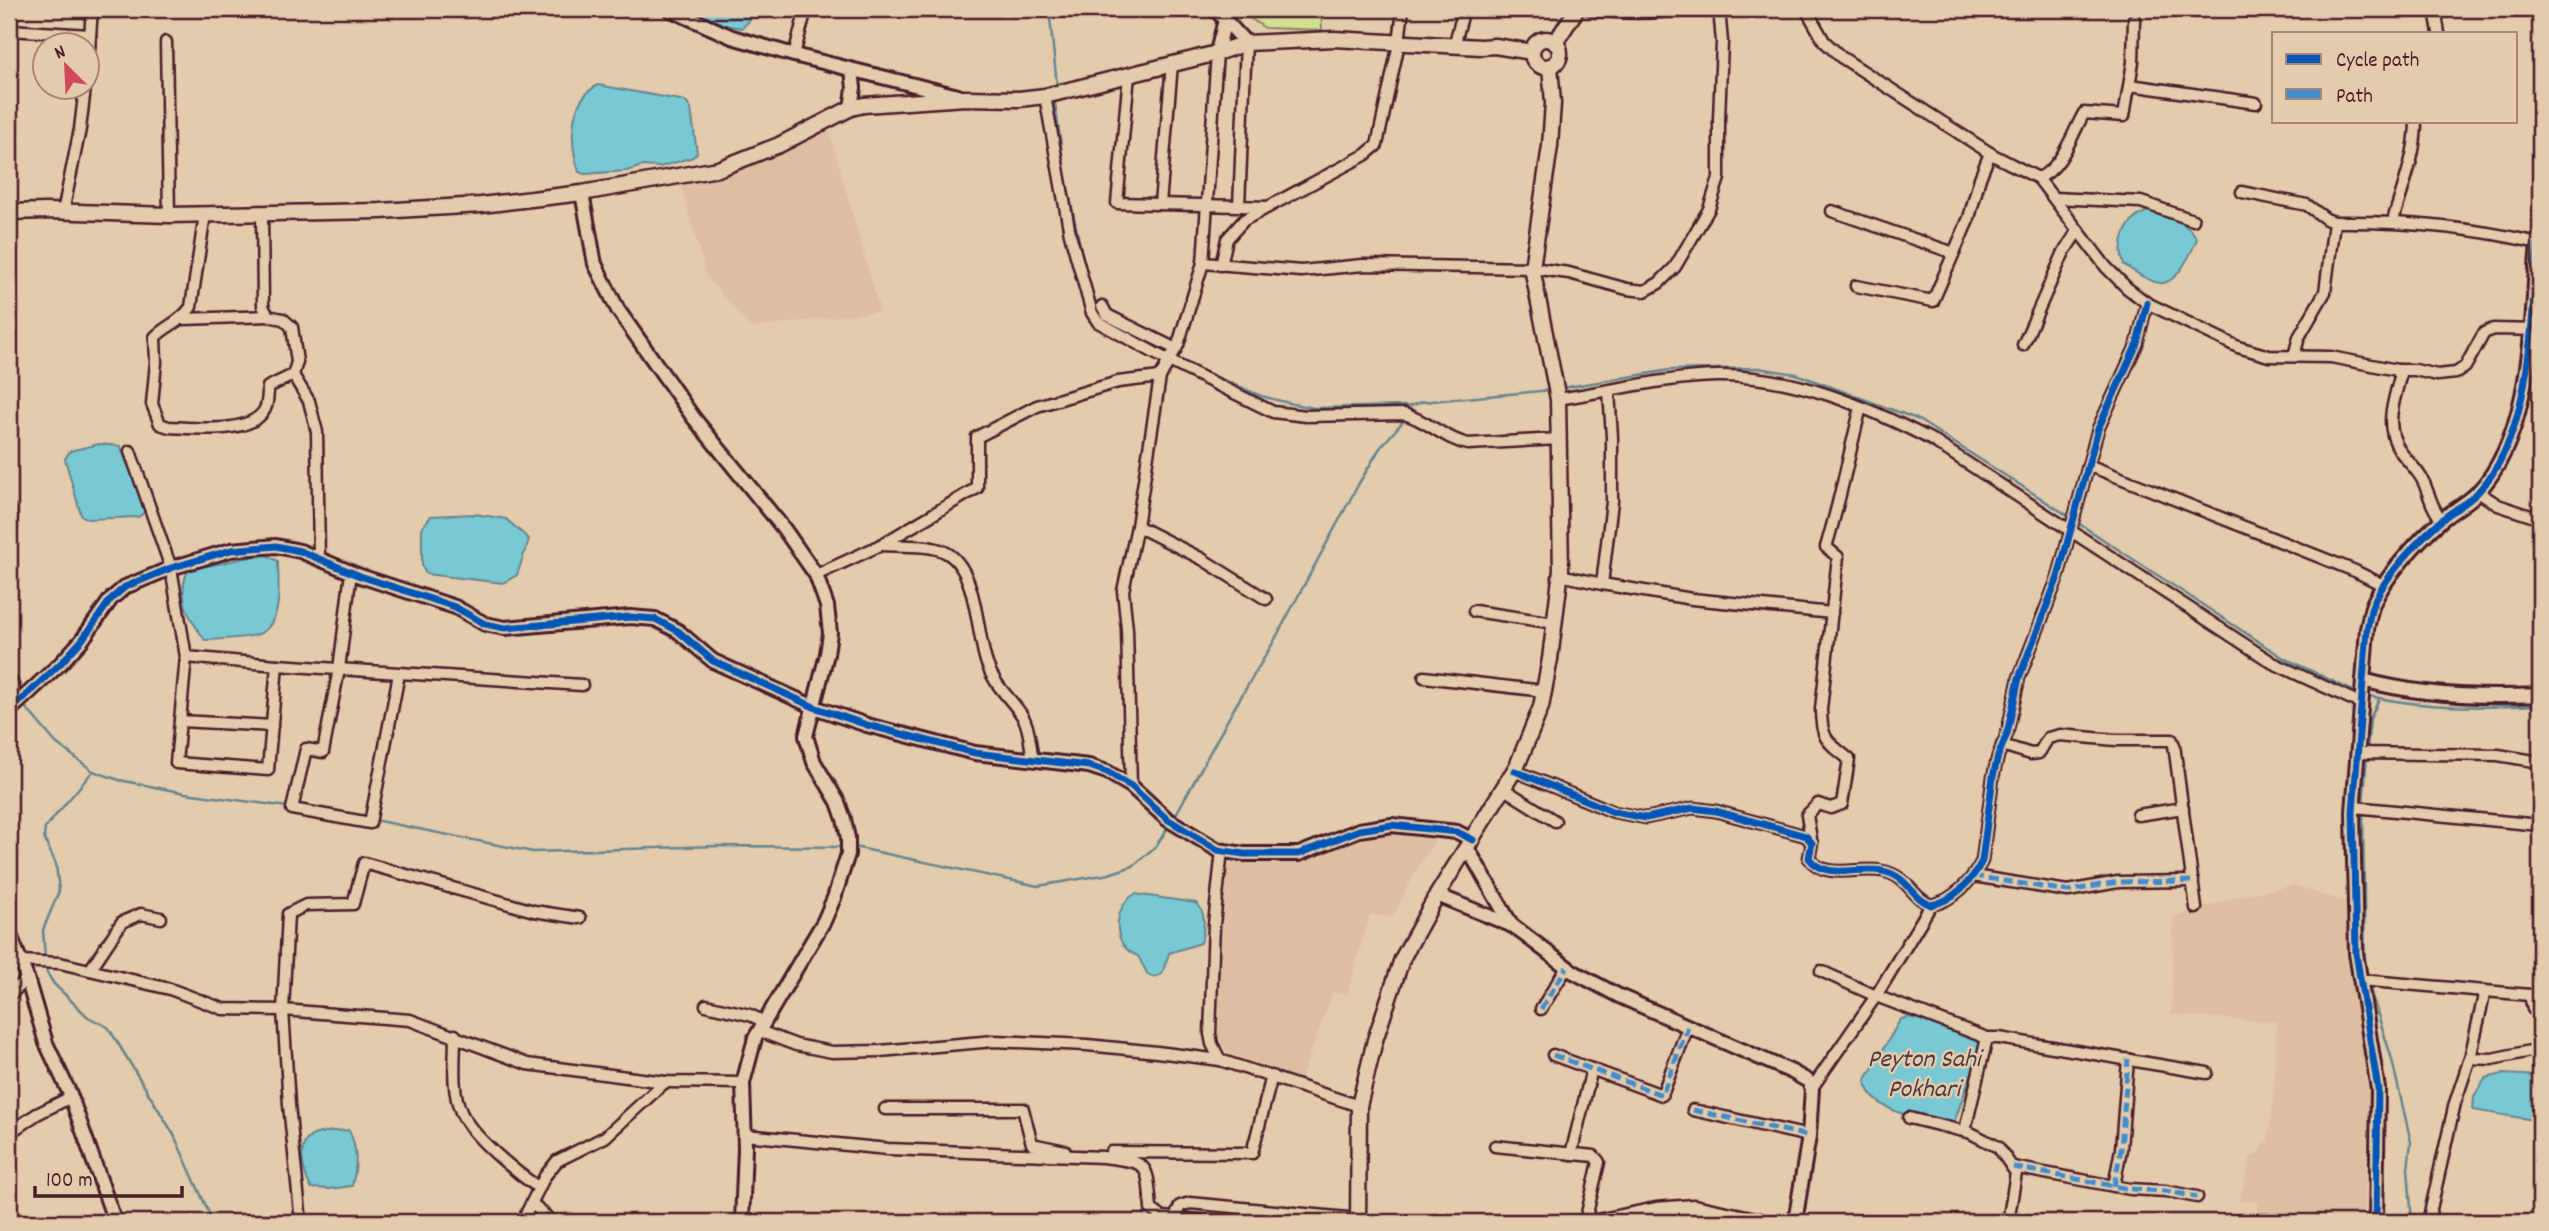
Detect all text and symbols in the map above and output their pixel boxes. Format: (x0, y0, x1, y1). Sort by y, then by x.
north arrow (32, 32, 102, 102)
legend (2272, 32, 2518, 122)
text: N (51, 39, 70, 68)
text: Cycle path (2336, 47, 2419, 77)
text: Path (2336, 83, 2373, 113)
water label: Peyton Sahi Pokhari (1867, 1042, 1985, 1109)
scale bar (35, 1154, 182, 1198)
text: 100 m (46, 1167, 93, 1197)

